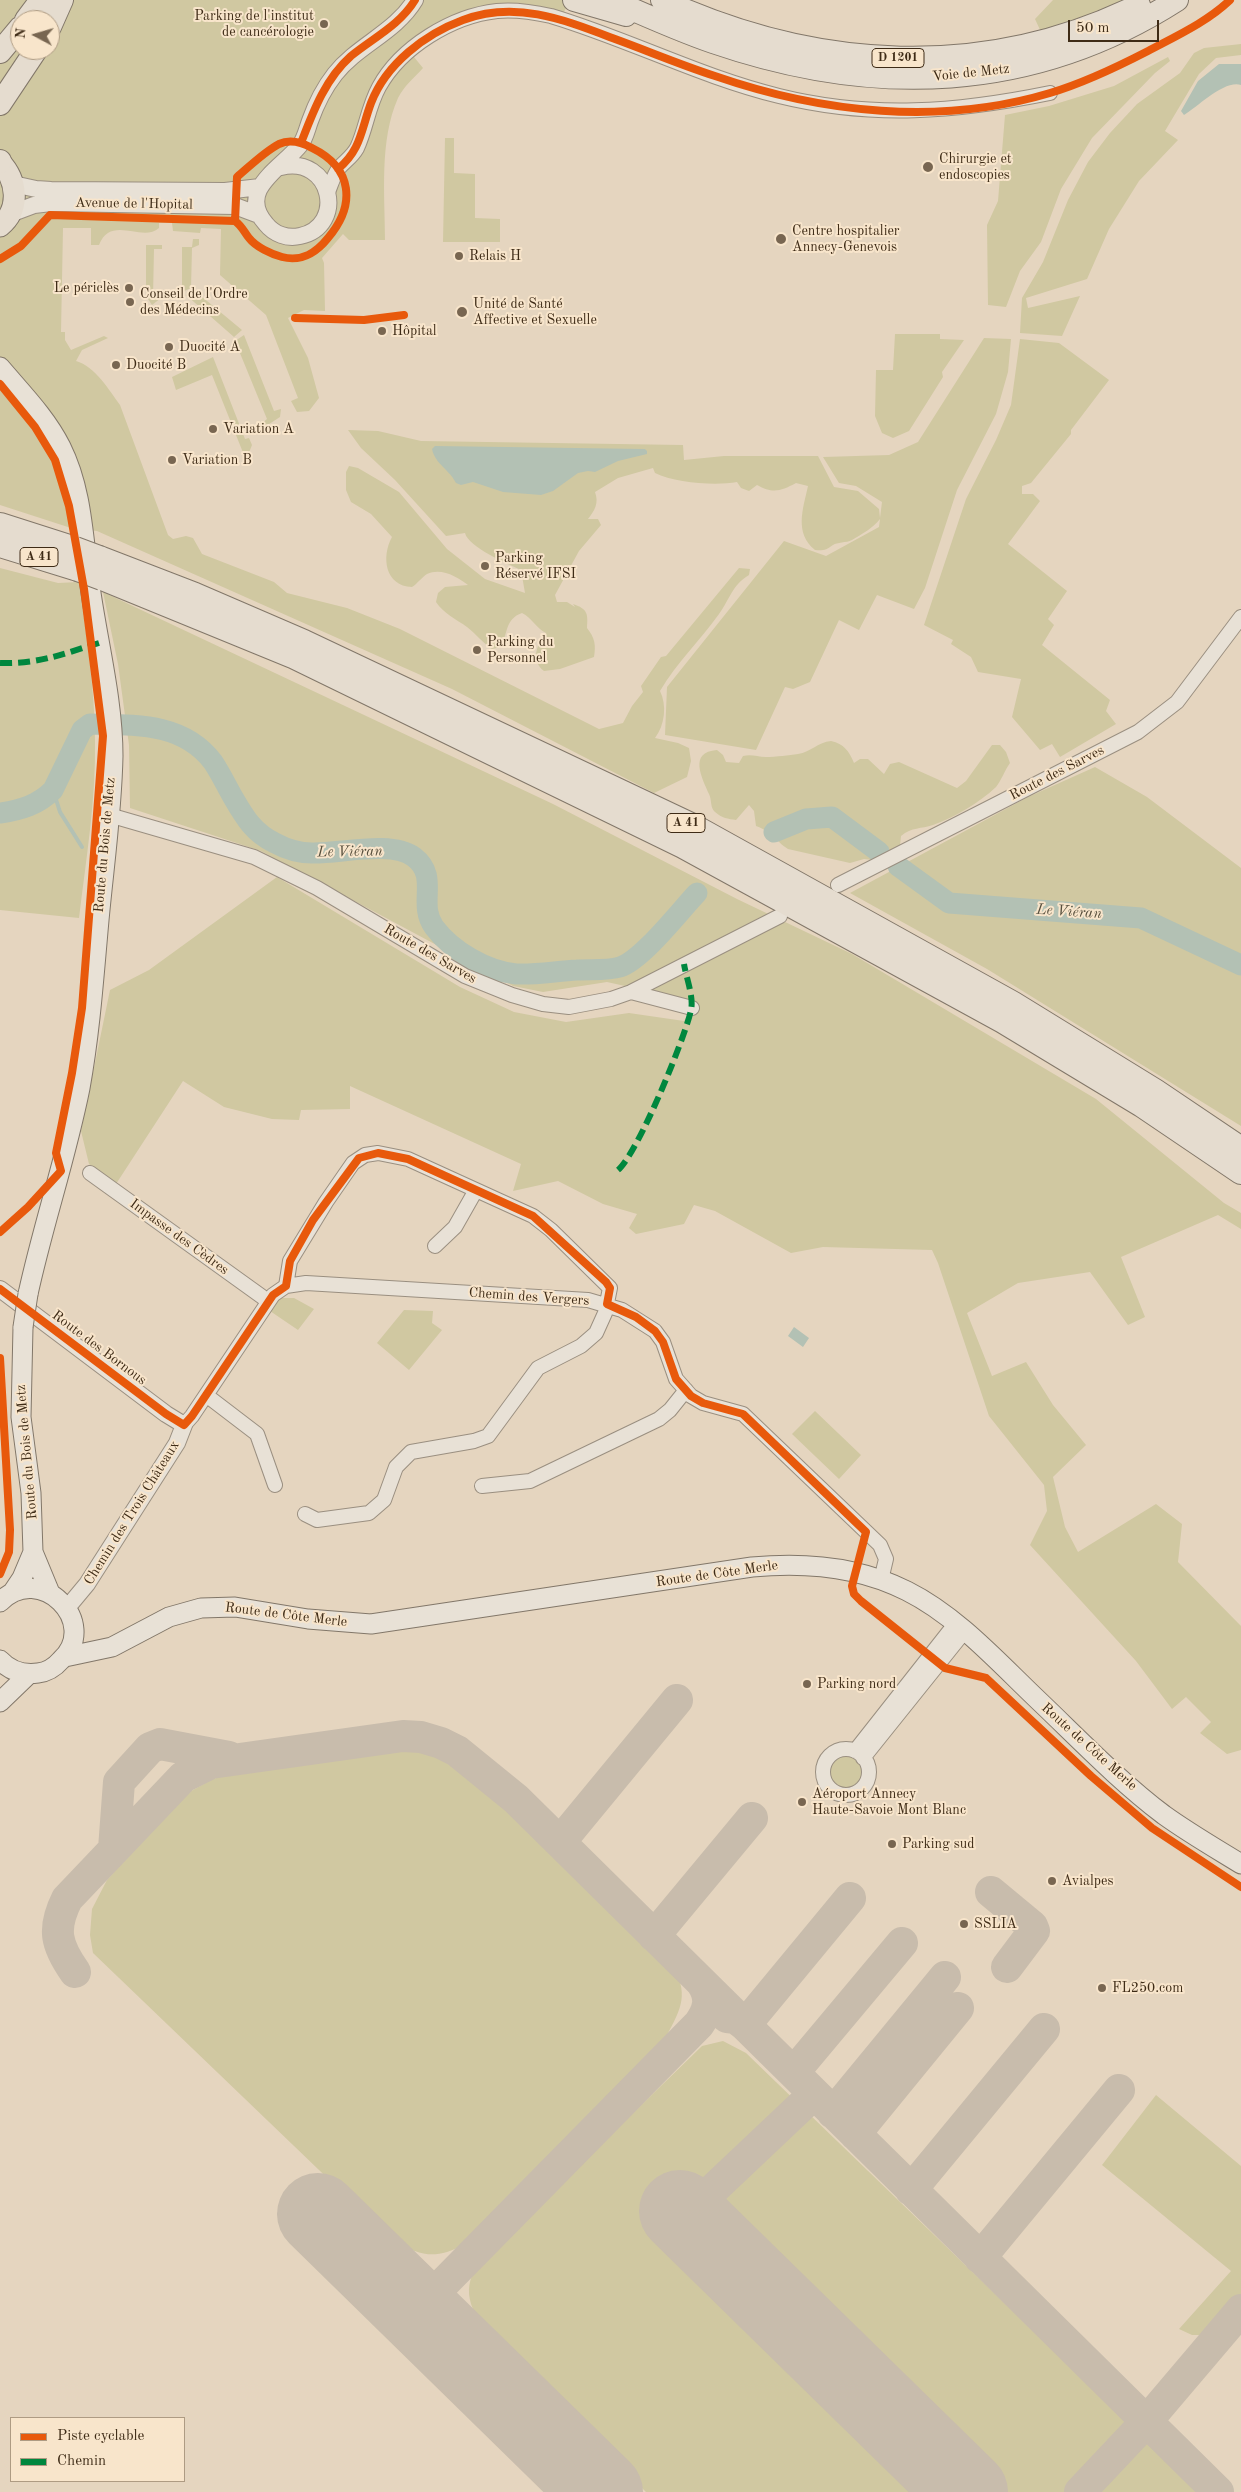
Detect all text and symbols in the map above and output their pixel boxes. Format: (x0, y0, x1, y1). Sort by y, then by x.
place label: Parking de l'institut de cancérologie (194, 8, 314, 40)
north arrow (10, 10, 60, 60)
scale bar (1071, 10, 1162, 42)
marker: Parking de l'institut de cancérologie (318, 18, 330, 30)
text: 50 m (1076, 21, 1110, 36)
text: N (14, 27, 29, 40)
road number: D 1201 (872, 48, 924, 68)
street label: Voie de Metz (932, 61, 1010, 85)
place label: Chirurgie et endoscopies (939, 151, 1012, 184)
marker: Chirurgie et endoscopies (921, 160, 935, 174)
street label: Avenue de l'Hopital (75, 195, 193, 213)
place label: Centre hospitalier Annecy-Genevois (792, 223, 900, 256)
marker: Centre hospitalier Annecy-Genevois (774, 232, 788, 246)
place label: Relais H (469, 248, 521, 264)
marker: Relais H (453, 250, 465, 262)
place label: Le périclès (54, 280, 119, 296)
marker: Le périclès (123, 282, 135, 294)
place label: Conseil de l'Ordre des Médecins (140, 286, 248, 318)
marker: Conseil de l'Ordre des Médecins (124, 296, 136, 308)
place label: Unité de Santé Affective et Sexuelle (473, 296, 597, 328)
marker: Unité de Santé Affective et Sexuelle (455, 305, 469, 319)
place label: Hôpital (392, 323, 437, 339)
marker: Hôpital (376, 325, 388, 337)
place label: Duocité A (179, 339, 240, 355)
marker: Duocité A (163, 341, 175, 353)
place label: Duocité B (126, 357, 186, 373)
marker: Duocité B (110, 359, 122, 371)
place label: Variation A (223, 421, 294, 437)
marker: Variation A (207, 423, 219, 435)
place label: Variation B (182, 452, 252, 468)
marker: Variation B (166, 454, 178, 466)
road number: A 41 (20, 548, 58, 566)
place label: Parking Réservé IFSI (495, 550, 576, 582)
marker: Parking Réservé IFSI (479, 560, 491, 572)
place label: Parking du Personnel (487, 634, 553, 666)
marker: Parking du Personnel (471, 644, 483, 656)
street label: Route des Sarves (1007, 742, 1107, 804)
street label: Route du Bois de Metz (91, 777, 119, 913)
road number: A 41 (667, 814, 705, 832)
water label: Le Viéran (317, 842, 383, 862)
water label: Le Viéran (1036, 901, 1102, 923)
street label: Route des Sarves (381, 921, 479, 987)
street label: Impasse des Cèdres (126, 1195, 232, 1279)
street label: Chemin des Vergers (468, 1284, 590, 1310)
street label: Route des Bornous (48, 1307, 150, 1389)
street label: Route du Bois de Metz (13, 1384, 41, 1520)
street label: Chemin des Trois Châteaux (81, 1438, 183, 1588)
street label: Route de Côte Merle (655, 1557, 779, 1591)
street label: Route de Côte Merle (224, 1599, 348, 1631)
place label: Parking nord (817, 1676, 896, 1692)
marker: Parking nord (801, 1678, 813, 1690)
street label: Route de Côte Merle (1038, 1700, 1140, 1794)
place label: Aéroport Annecy Haute-Savoie Mont Blanc (812, 1786, 966, 1818)
marker: Aéroport Annecy Haute-Savoie Mont Blanc (796, 1796, 808, 1808)
place label: Parking sud (902, 1836, 975, 1852)
marker: Parking sud (886, 1838, 898, 1850)
place label: Avialpes (1062, 1873, 1113, 1889)
marker: Avialpes (1046, 1875, 1058, 1887)
place label: SSLIA (974, 1916, 1017, 1932)
marker: SSLIA (958, 1918, 970, 1930)
place label: FL250.com (1112, 1980, 1183, 1996)
marker: FL250.com (1096, 1982, 1108, 1994)
legend (10, 2417, 185, 2482)
text: Piste cyclable (57, 2429, 145, 2444)
text: Chemin (57, 2454, 106, 2469)

